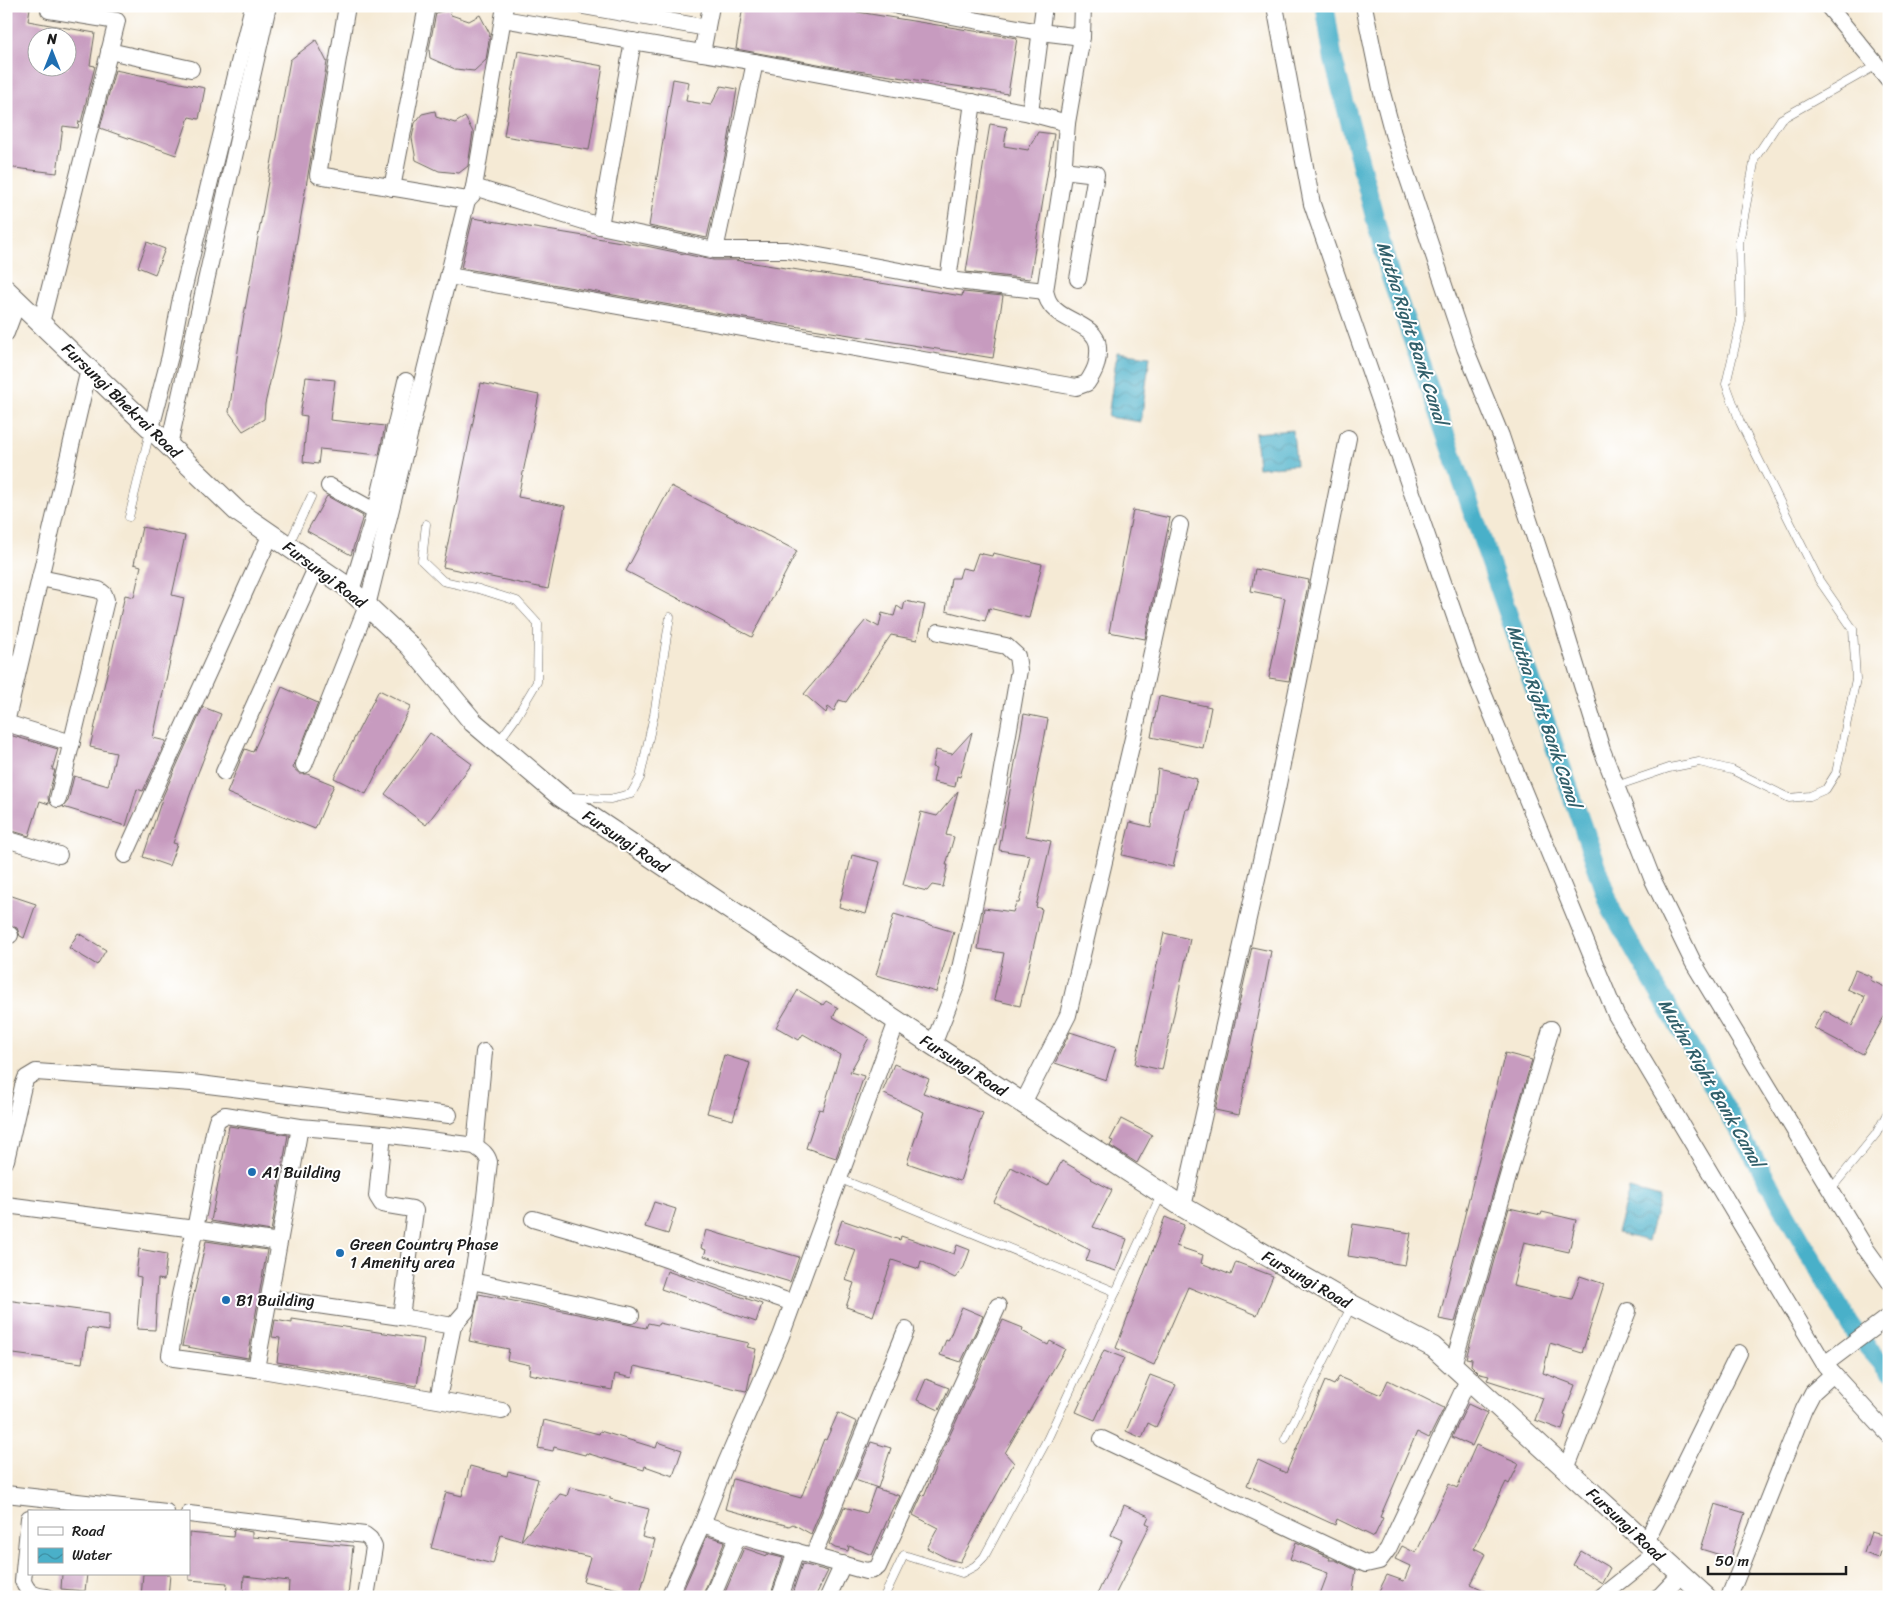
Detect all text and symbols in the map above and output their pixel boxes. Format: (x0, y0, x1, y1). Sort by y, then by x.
text: N (46, 27, 57, 52)
north arrow (28, 28, 78, 78)
water label: Mutha Right Bank Canal (1367, 237, 1458, 432)
street label: Fursungi Bhekrai Road (55, 335, 190, 467)
street label: Fursungi Road (276, 533, 374, 617)
water label: Mutha Right Bank Canal (1498, 620, 1591, 815)
street label: Fursungi Road (576, 802, 676, 882)
water label: Mutha Right Bank Canal (1649, 992, 1775, 1177)
street label: Fursungi Road (914, 1026, 1015, 1106)
place label: A1 Building (261, 1158, 341, 1187)
marker: A1 Building (246, 1166, 258, 1178)
place label: Green Country Phase 1 Amenity area (350, 1230, 499, 1277)
street label: Fursungi Road (1256, 1242, 1358, 1318)
marker: Green Country Phase 1 Amenity area (334, 1247, 346, 1259)
place label: B1 Building (236, 1286, 315, 1315)
marker: B1 Building (220, 1294, 232, 1306)
street label: Fursungi Road (1579, 1480, 1673, 1570)
legend (28, 1510, 190, 1576)
text: Road (72, 1518, 105, 1544)
text: Water (72, 1542, 112, 1568)
scale bar (1708, 1543, 1845, 1575)
text: 50 m (1715, 1548, 1750, 1574)

